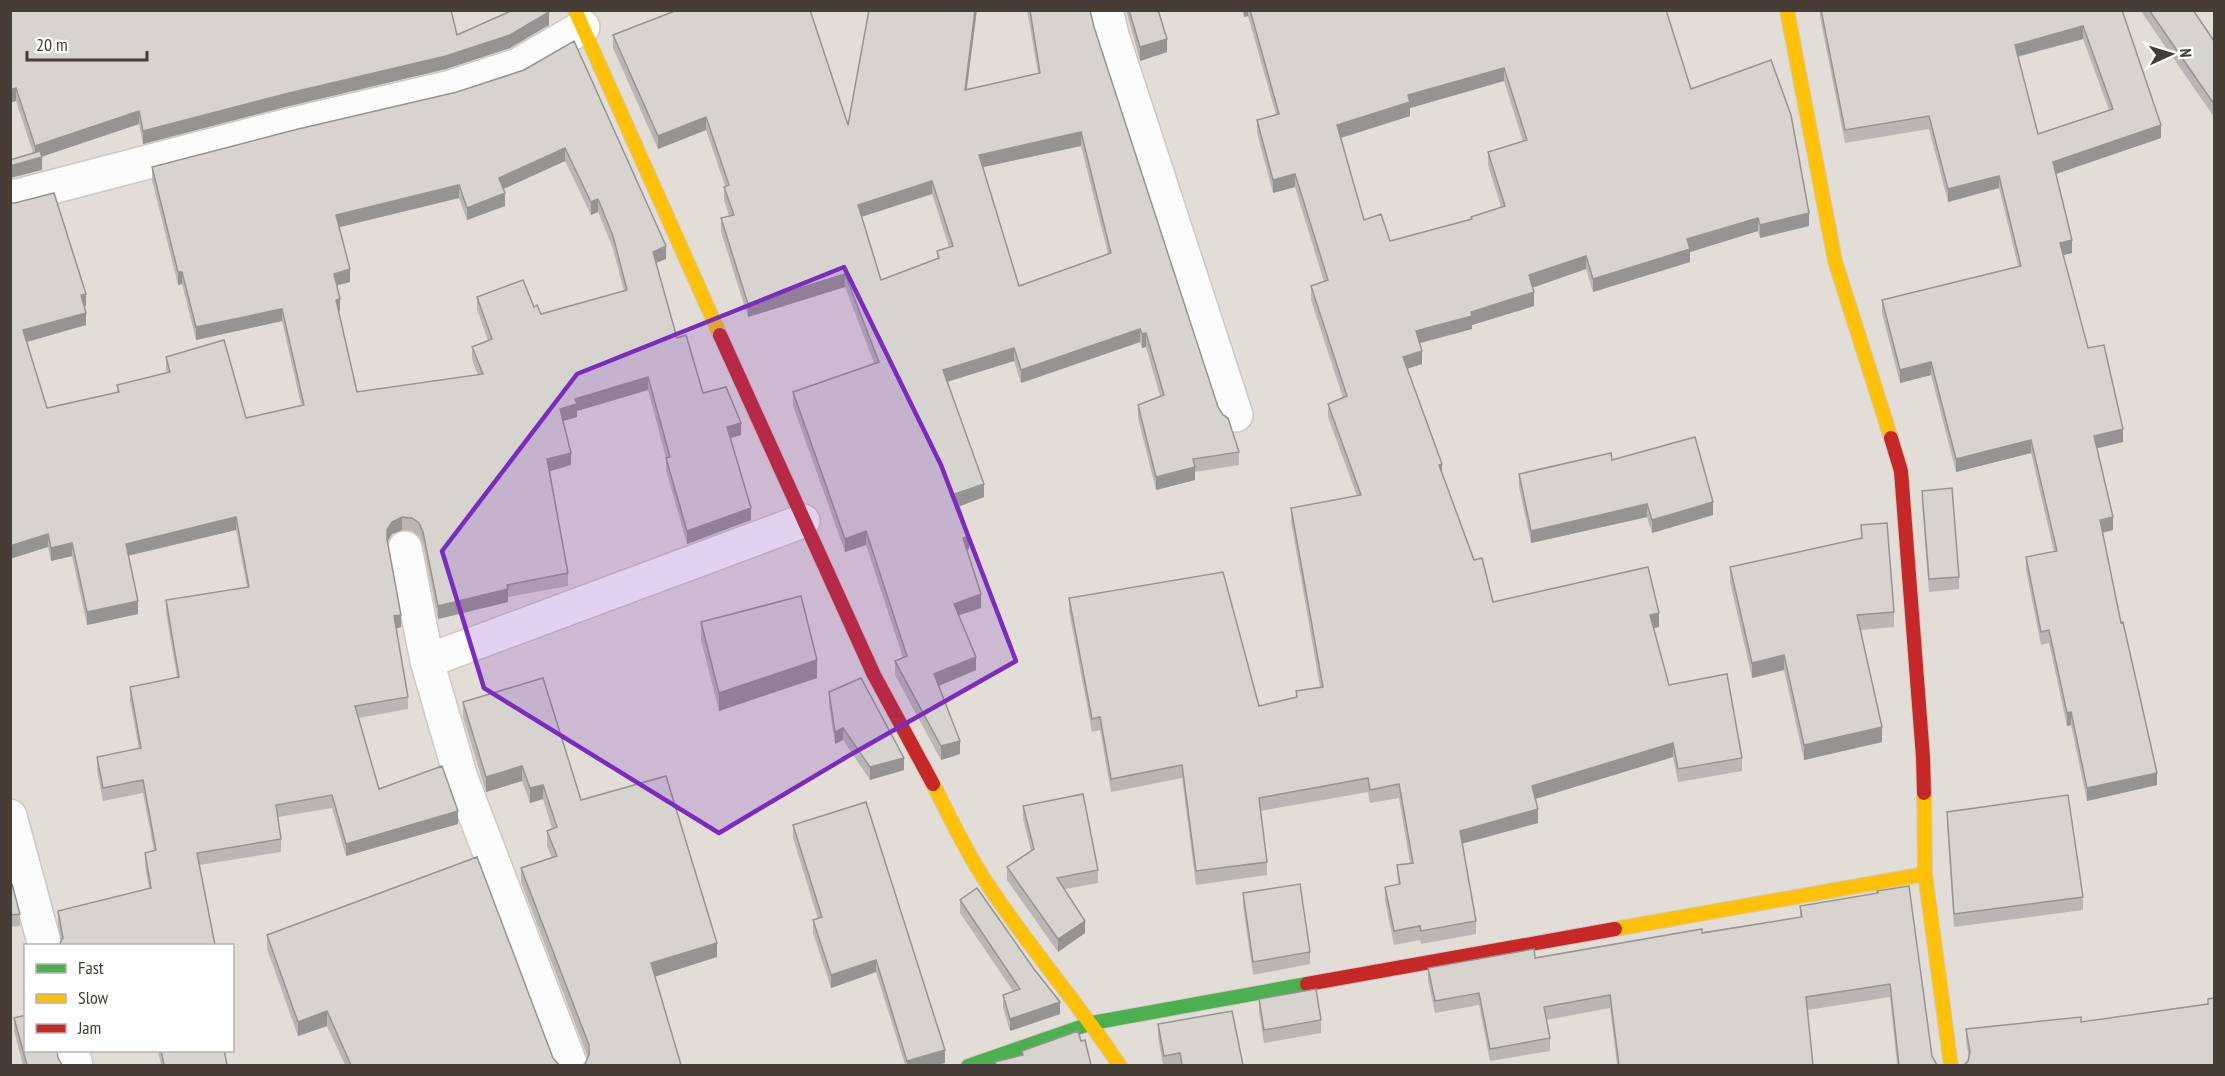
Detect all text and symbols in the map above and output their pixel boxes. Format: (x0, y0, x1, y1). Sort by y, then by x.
scale bar (27, 24, 147, 62)
north arrow (2141, 24, 2201, 84)
text: 20 m (36, 33, 68, 56)
text: N (2176, 48, 2196, 58)
legend (24, 944, 234, 1052)
text: Fast (78, 956, 104, 979)
text: Slow (78, 986, 109, 1009)
text: Jam (77, 1016, 101, 1039)

